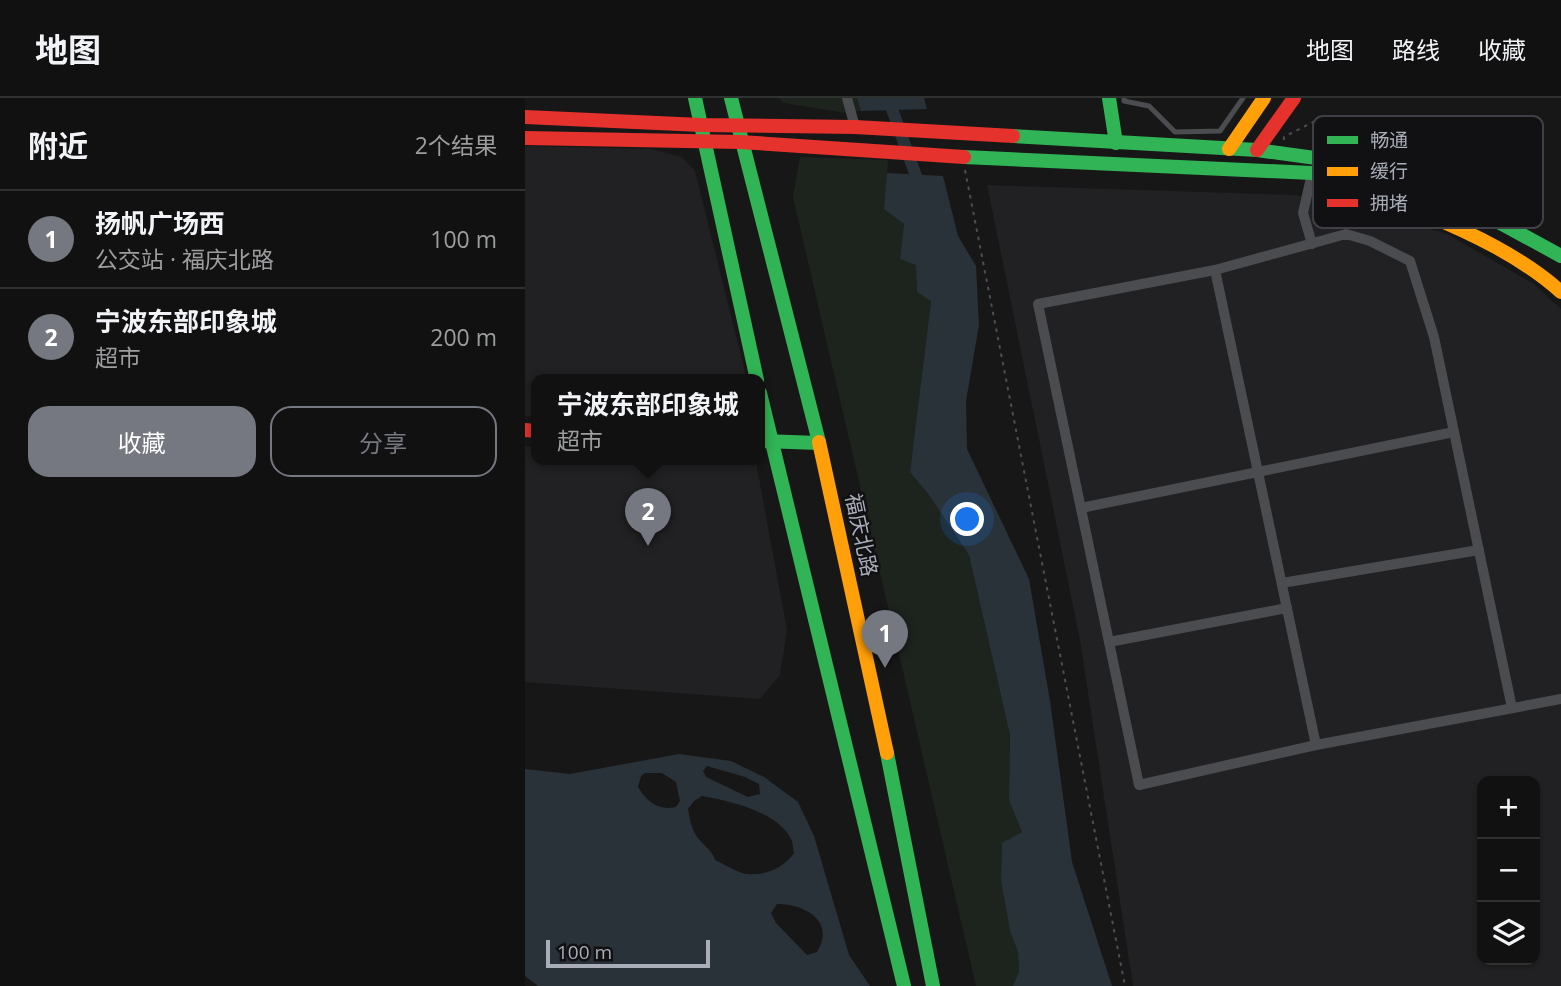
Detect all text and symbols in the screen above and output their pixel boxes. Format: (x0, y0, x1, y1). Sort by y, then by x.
text: 地图 (35, 27, 101, 72)
text: 地图 (1306, 33, 1354, 66)
text: 路线 (1392, 33, 1440, 66)
text: 收藏 (1478, 33, 1526, 66)
legend (1313, 116, 1543, 228)
text: 附近 (28, 125, 88, 166)
text: 畅通 (1370, 127, 1408, 153)
text: 2个结果 (415, 129, 497, 161)
text: 缓行 (1370, 158, 1408, 184)
text: 拥堵 (1370, 190, 1408, 216)
text: 扬帆广场西 (95, 205, 225, 241)
text: 1 (44, 223, 58, 255)
text: 100 m (430, 223, 497, 255)
text: 公交站 · 福庆北路 (95, 243, 274, 275)
text: 宁波东部印象城 (95, 303, 277, 339)
text: 2 (44, 321, 58, 353)
text: 200 m (430, 321, 497, 353)
text: 超市 (95, 341, 141, 373)
popup (531, 374, 765, 465)
text: 宁波东部印象城 (557, 386, 739, 422)
button: 收藏 (28, 406, 256, 477)
button: 分享 (270, 406, 497, 477)
text: 超市 (557, 424, 603, 456)
pin: 2 (625, 488, 671, 546)
street label: 福庆北路 (840, 491, 884, 579)
your location (950, 502, 984, 536)
pin: 1 (862, 610, 908, 668)
map controls (1477, 776, 1540, 965)
button: + (1477, 776, 1540, 839)
button: − (1477, 839, 1540, 902)
button: layers (1477, 902, 1540, 965)
scale bar (546, 937, 711, 969)
text: 100 m (557, 939, 612, 965)

